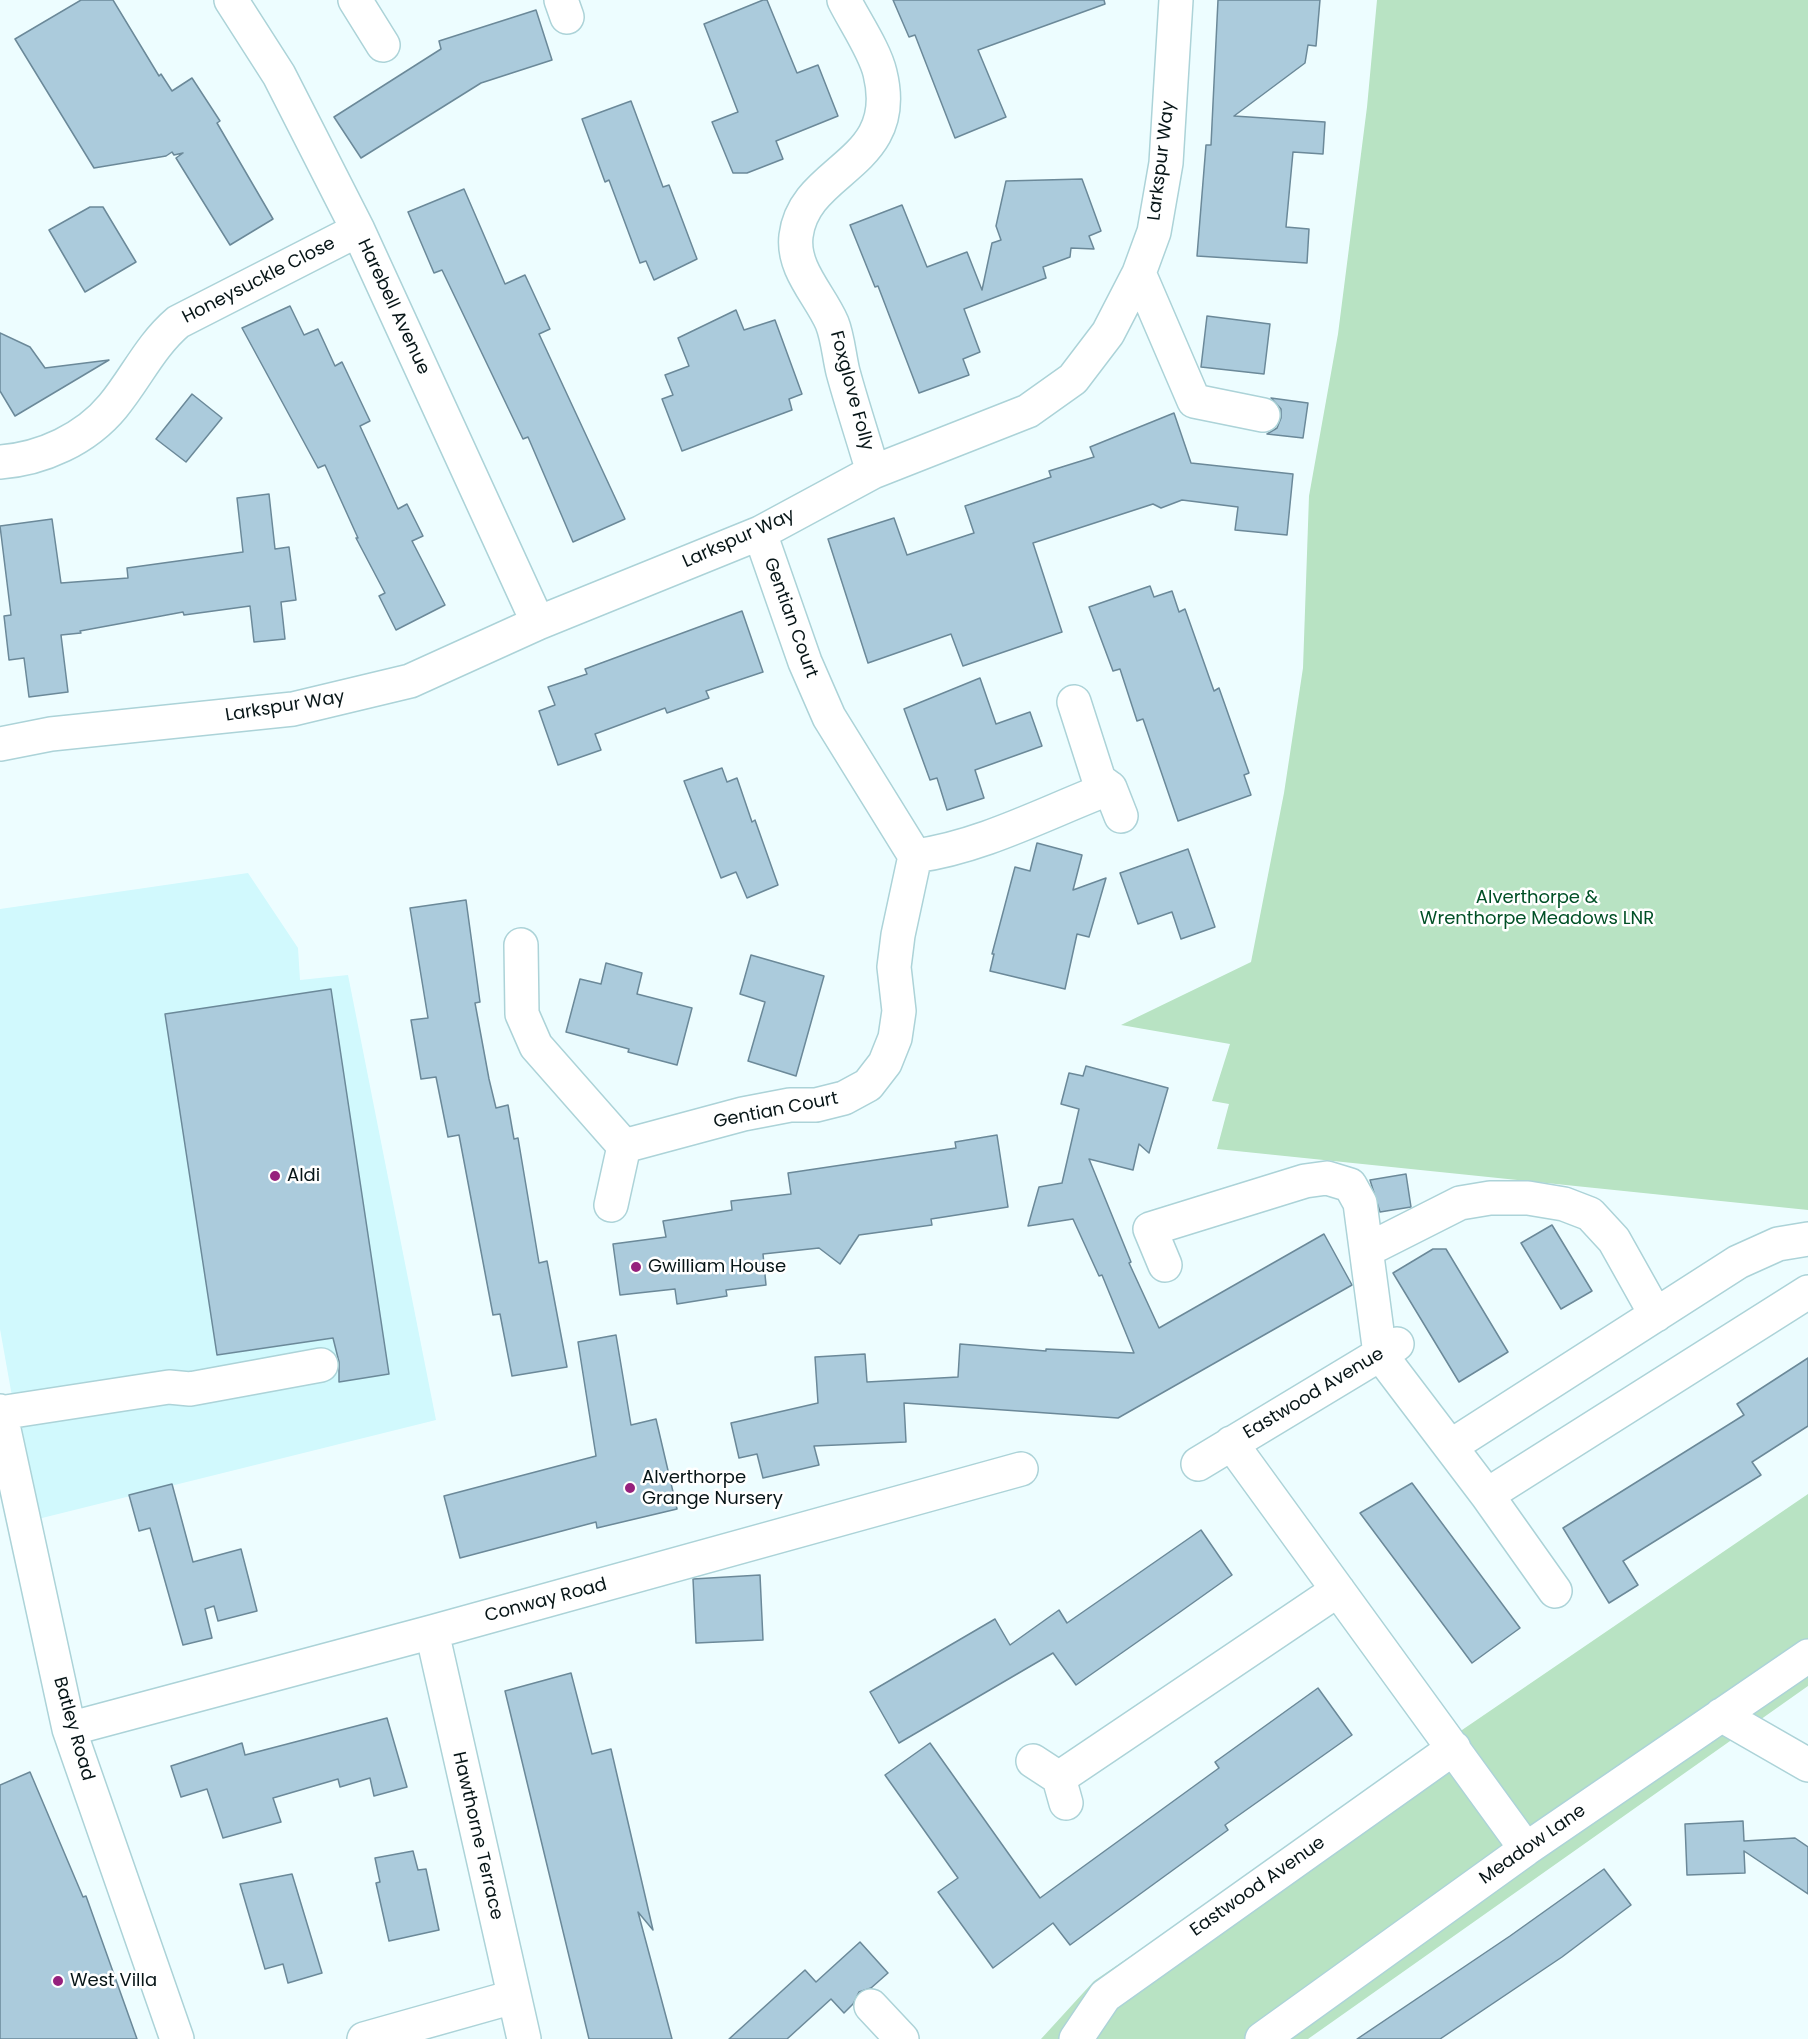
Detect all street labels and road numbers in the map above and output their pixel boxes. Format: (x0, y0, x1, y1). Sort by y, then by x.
street label: Larkspur Way (1144, 100, 1180, 222)
street label: Honeysuckle Close (179, 233, 339, 329)
street label: Harebell Avenue (352, 236, 434, 378)
street label: Foxglove Folly (825, 329, 877, 453)
street label: Larkspur Way (680, 505, 798, 573)
street label: Gentian Court (758, 555, 822, 681)
street label: Larkspur Way (224, 687, 346, 727)
street label: Gentian Court (712, 1088, 840, 1134)
street label: Eastwood Avenue (1240, 1344, 1388, 1444)
street label: Conway Road (483, 1574, 609, 1628)
street label: Batley Road (48, 1675, 98, 1783)
street label: Hawthorne Terrace (447, 1750, 507, 1922)
street label: Meadow Lane (1476, 1800, 1590, 1890)
street label: Eastwood Avenue (1186, 1832, 1330, 1942)

